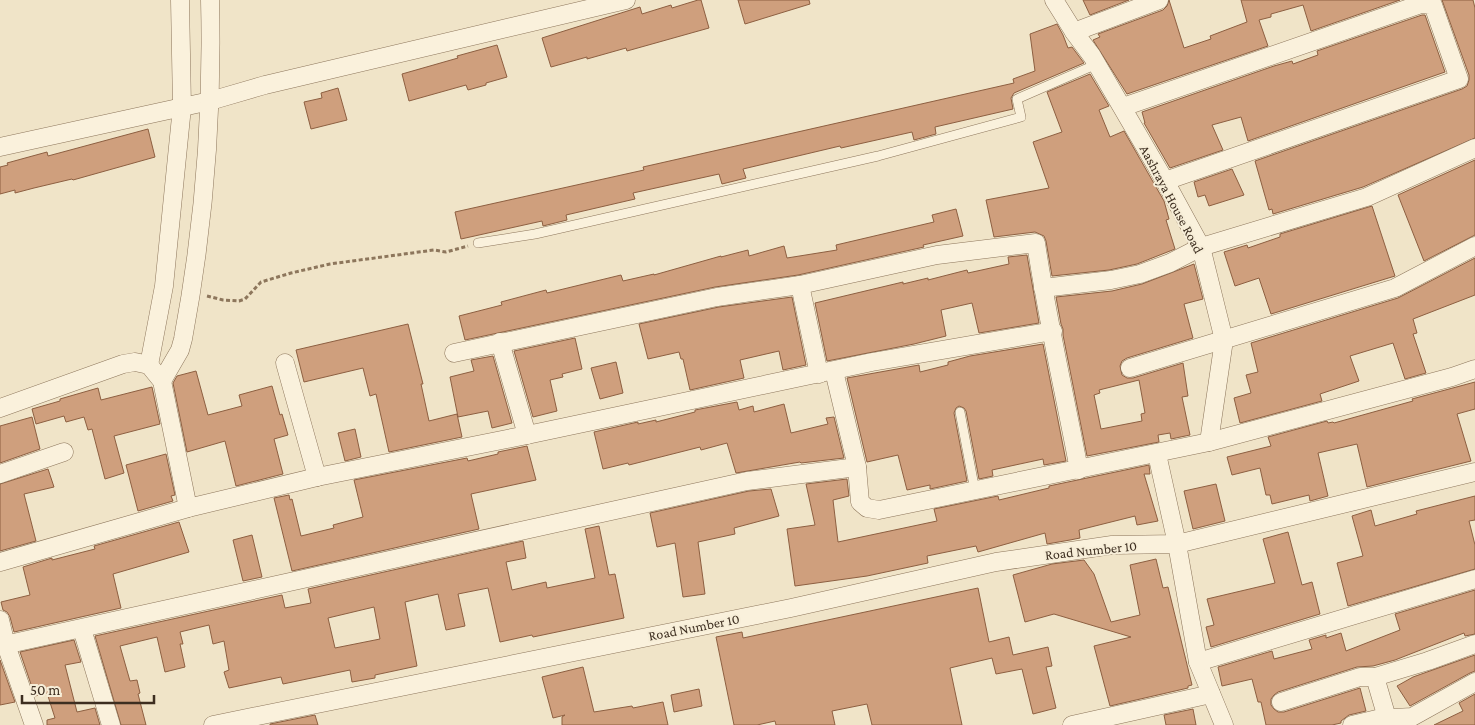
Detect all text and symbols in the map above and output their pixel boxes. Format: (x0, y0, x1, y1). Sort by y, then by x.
street label: Aashraya House Road (1137, 142, 1208, 256)
street label: Road Number 10 (1044, 537, 1138, 563)
street label: Road Number 10 (647, 610, 741, 644)
scale bar (22, 672, 155, 704)
text: 50 m (30, 682, 60, 698)

